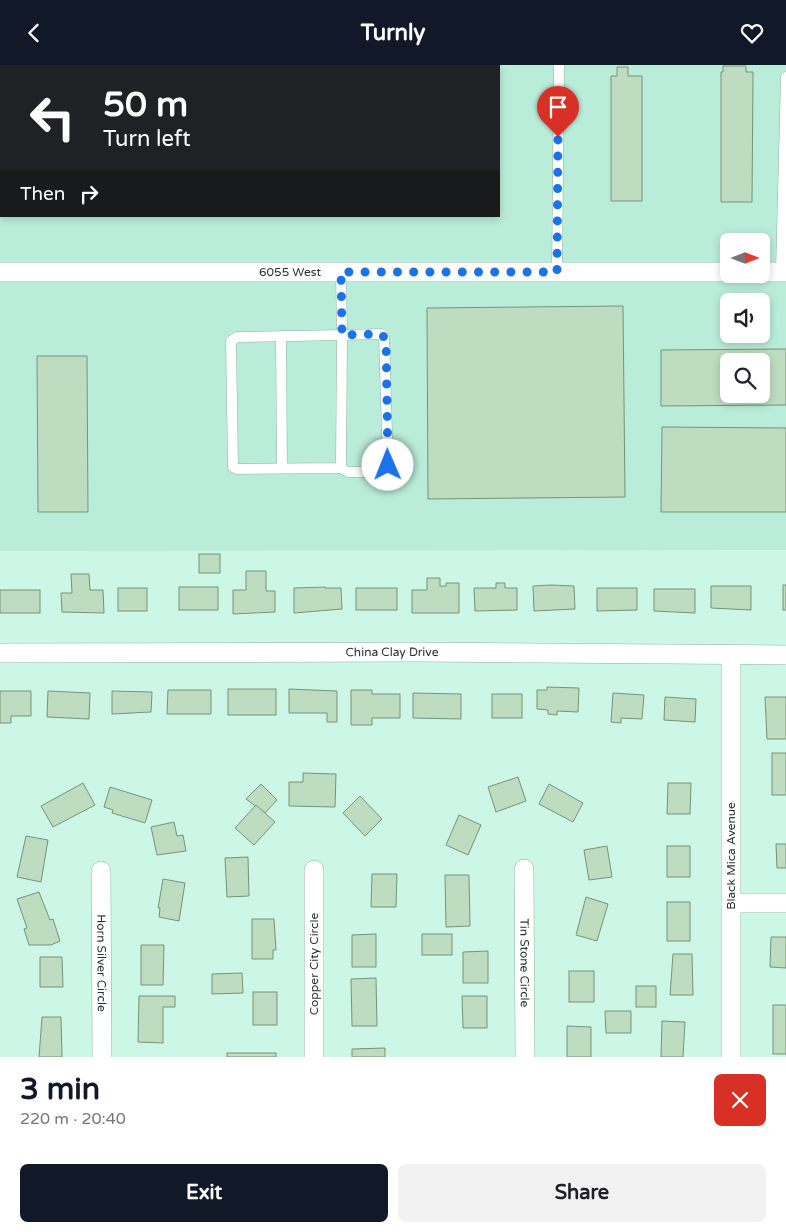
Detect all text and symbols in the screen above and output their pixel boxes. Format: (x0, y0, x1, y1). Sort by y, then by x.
icon: back (20, 19, 48, 47)
icon: heart (738, 19, 766, 47)
text: Turnly (361, 20, 425, 46)
text: 50 m (103, 84, 188, 126)
icon: left (20, 85, 85, 150)
pin (537, 86, 579, 137)
icon: arrive (544, 93, 572, 121)
text: Turn left (103, 126, 191, 152)
icon: right (75, 180, 103, 208)
text: Then (20, 183, 65, 205)
north arrow (720, 233, 770, 283)
map controls (720, 233, 770, 403)
street label: 6055 West (259, 265, 321, 279)
button: sound (720, 293, 770, 343)
button: search (720, 353, 770, 403)
position arrow (361, 438, 413, 490)
street label: China Clay Drive (345, 645, 439, 659)
street label: Black Mica Avenue (724, 802, 738, 910)
street label: Copper City Circle (307, 913, 321, 1015)
street label: Horn Silver Circle (94, 914, 109, 1012)
street label: Tin Stone Circle (517, 919, 532, 1008)
text: 3 min (20, 1071, 100, 1108)
button: close (714, 1074, 766, 1126)
text: 220 m · 20:40 (20, 1109, 126, 1129)
button: Exit (20, 1164, 388, 1222)
button: Share (398, 1164, 766, 1222)

